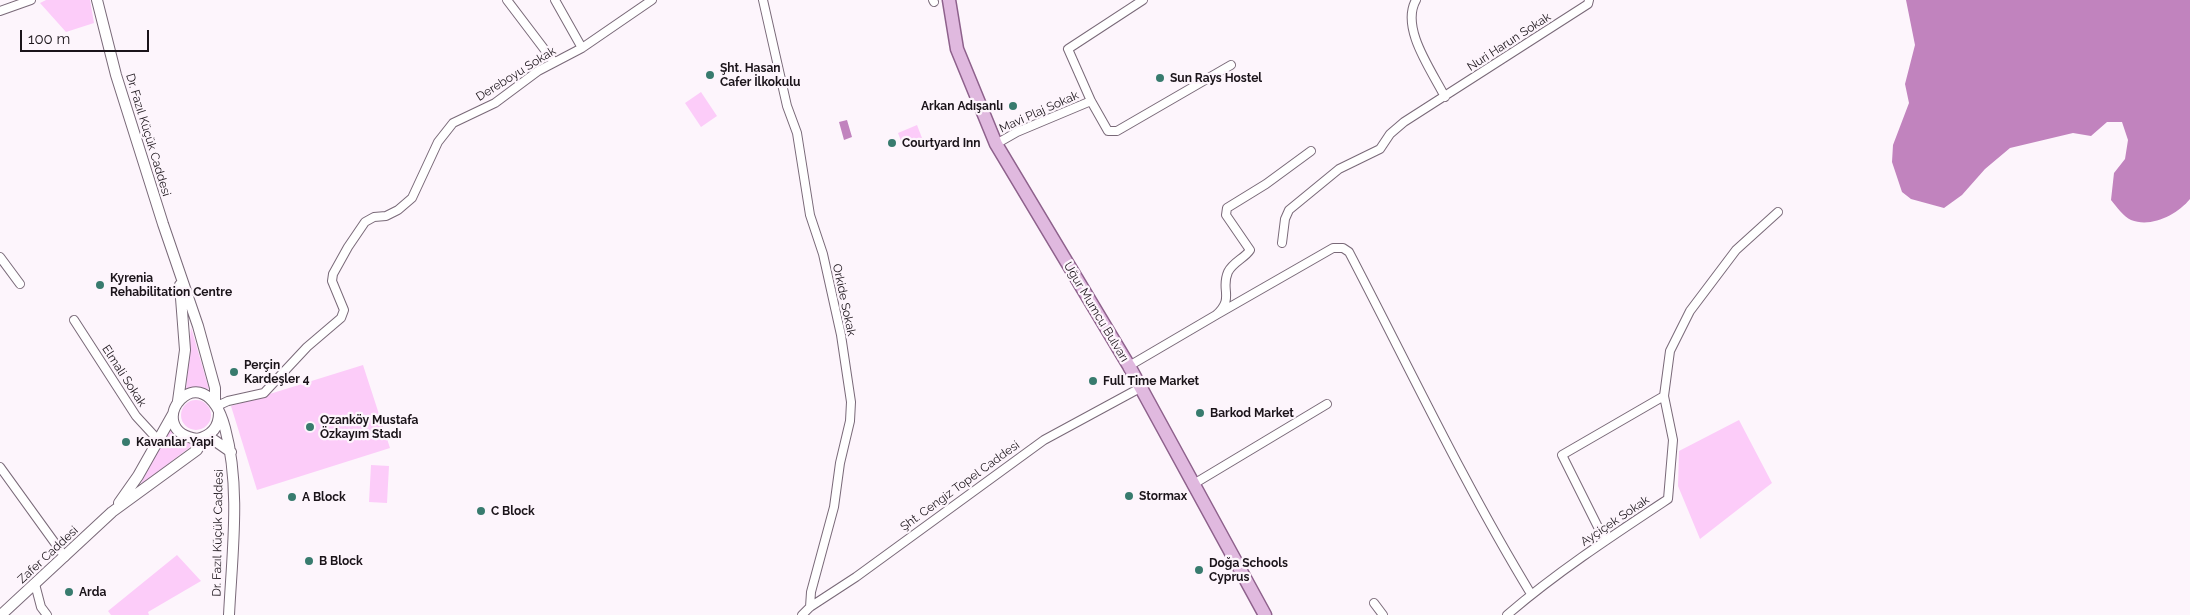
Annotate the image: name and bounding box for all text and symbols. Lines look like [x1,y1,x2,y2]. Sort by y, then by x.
street label: Nuri Harun Sokak [1465,10,1553,74]
scale bar [22,20,151,52]
text: 100 m [28,30,70,48]
street label: Dereboyu Sokak [473,44,559,104]
place label: Şht. Hasan Cafer İlkokulu [720,61,800,89]
marker: Şht. Hasan Cafer İlkokulu [704,69,716,81]
place label: Sun Rays Hostel [1170,71,1262,85]
street label: Dr. Fazıl Küçük Caddesi [122,72,174,198]
marker: Sun Rays Hostel [1154,72,1166,84]
street label: Mavi Plaj Sokak [997,88,1081,136]
place label: Arkan Adışanlı [921,99,1003,113]
marker: Arkan Adışanlı [1007,100,1019,112]
place label: Courtyard Inn [902,136,981,150]
marker: Courtyard Inn [886,137,898,149]
street label: Uğur Mumcu Bulvarı [1060,259,1132,365]
street label: Orkide Sokak [829,263,859,337]
place label: Kyrenia Rehabilitation Centre [110,271,232,299]
marker: Kyrenia Rehabilitation Centre [94,279,106,291]
street label: Elmali Sokak [99,342,149,410]
place label: Perçin Kardeşler 4 [244,358,310,386]
marker: Perçin Kardeşler 4 [228,366,240,378]
place label: Full Time Market [1103,374,1199,388]
marker: Full Time Market [1087,375,1099,387]
place label: Barkod Market [1210,406,1294,420]
marker: Barkod Market [1194,407,1206,419]
place label: Ozanköy Mustafa Özkayım Stadı [320,413,418,441]
marker: Ozanköy Mustafa Özkayım Stadı [304,421,316,433]
place label: Kavanlar Yapi [136,435,214,449]
marker: Kavanlar Yapi [120,436,132,448]
street label: Şht. Cengiz Topel Caddesi [898,438,1022,534]
street label: Dr. Fazıl Küçük Caddesi [210,469,226,597]
place label: Stormax [1139,489,1187,503]
place label: A Block [302,490,346,504]
marker: Stormax [1123,490,1135,502]
marker: A Block [286,491,298,503]
street label: Ayçiçek Sokak [1578,493,1652,549]
place label: C Block [491,504,535,518]
marker: C Block [475,505,487,517]
street label: Zafer Caddesi [15,523,81,587]
place label: B Block [319,554,363,568]
marker: B Block [303,555,315,567]
place label: Doğa Schools Cyprus [1209,556,1288,584]
marker: Doğa Schools Cyprus [1193,564,1205,576]
place label: Arda [79,585,106,599]
marker: Arda [63,586,75,598]

